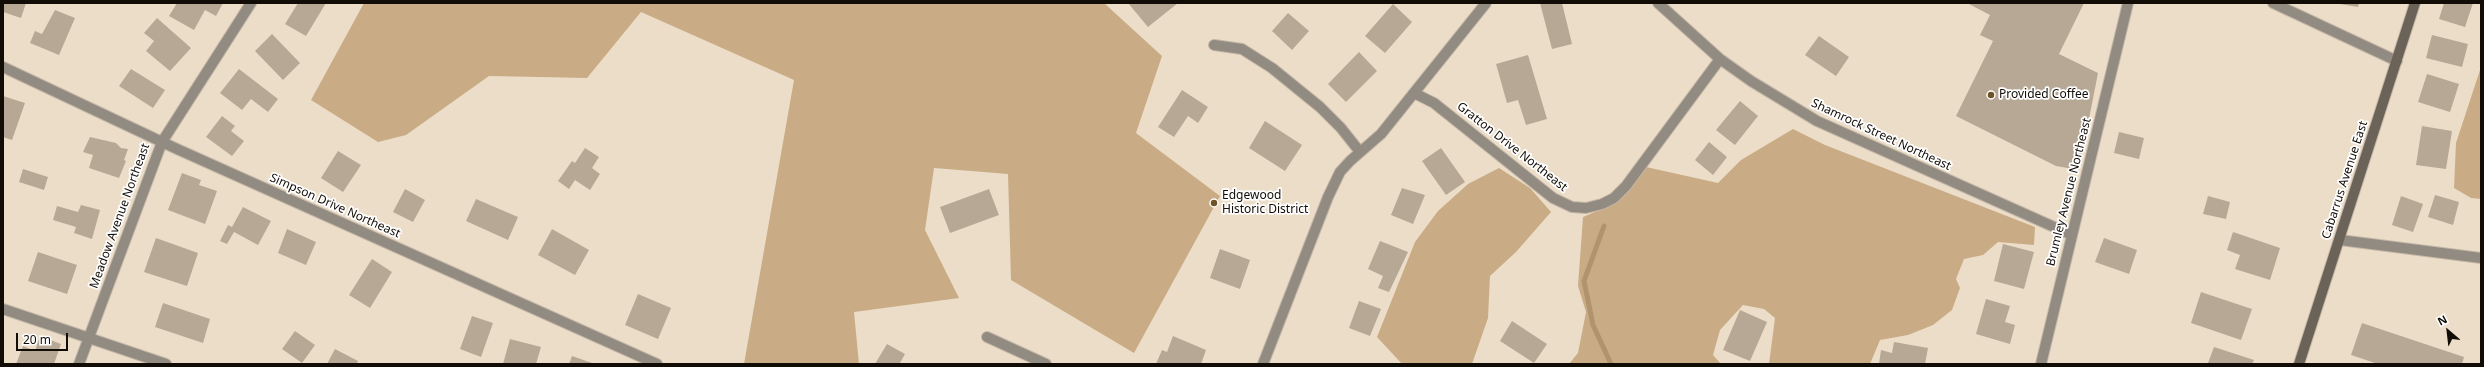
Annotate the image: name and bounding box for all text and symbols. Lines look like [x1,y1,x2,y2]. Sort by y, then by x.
place label: Provided Coffee [1999,88,2088,102]
marker: Provided Coffee [1986,90,1996,100]
street label: Shamrock Street Northeast [1809,96,1953,174]
street label: Gratton Drive Northeast [1454,99,1570,195]
street label: Brumley Avenue Northeast [2044,116,2094,268]
street label: Cabarrus Avenue East [2319,119,2371,241]
street label: Meadow Avenue Northeast [87,142,153,290]
street label: Simpson Drive Northeast [268,171,402,241]
place label: Edgewood Historic District [1222,189,1308,217]
marker: Edgewood Historic District [1209,198,1219,208]
north arrow [2428,311,2468,351]
text: N [2435,311,2450,329]
scale bar [18,325,70,351]
text: 20 m [23,331,51,348]

